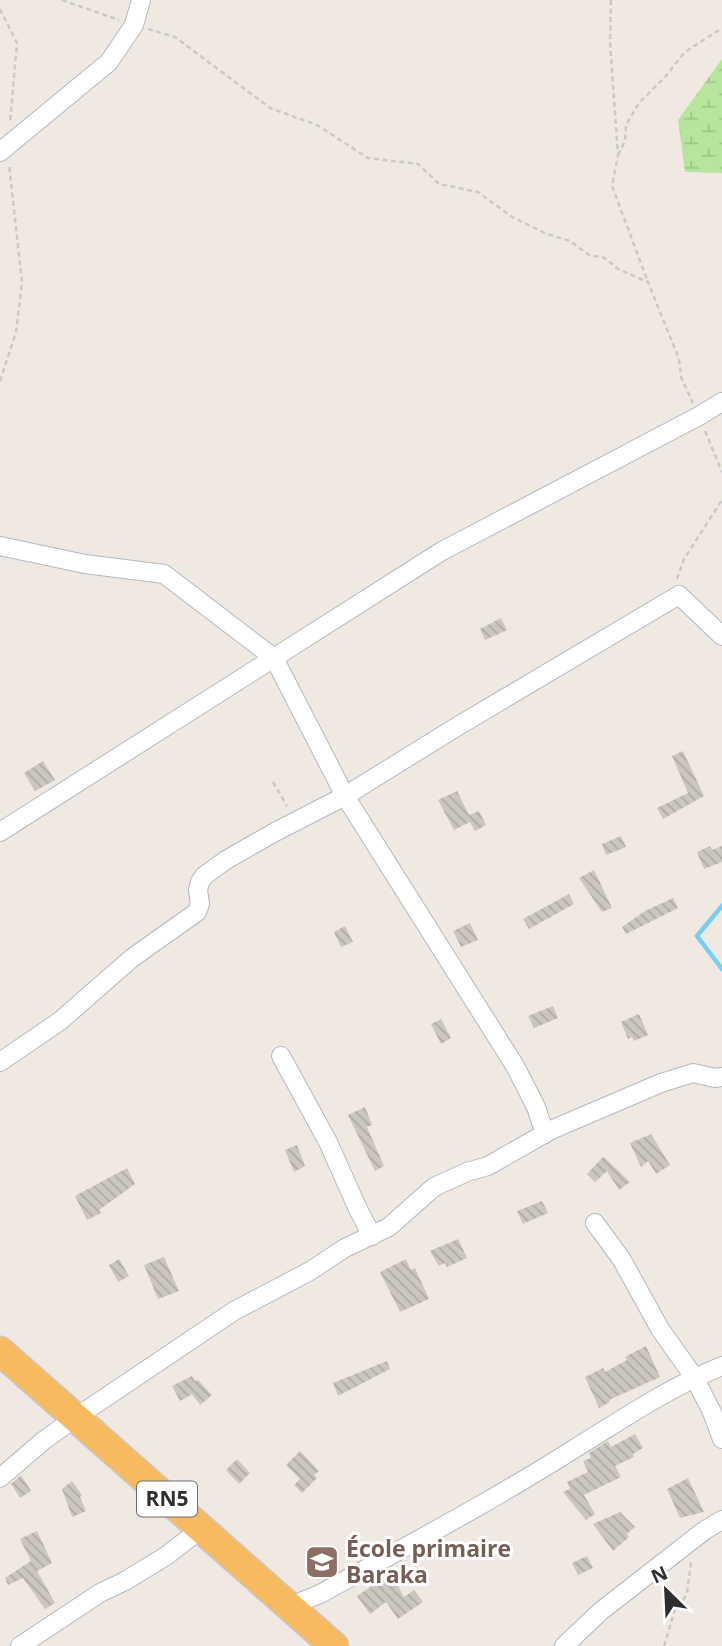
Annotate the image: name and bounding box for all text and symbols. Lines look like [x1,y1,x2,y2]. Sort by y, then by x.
road number: RN5 [137,1482,197,1516]
place label: École primaire Baraka [346,1532,511,1590]
school or university icon: École primaire Baraka [303,1543,341,1581]
north arrow [631,1555,701,1625]
text: N [647,1559,671,1589]

